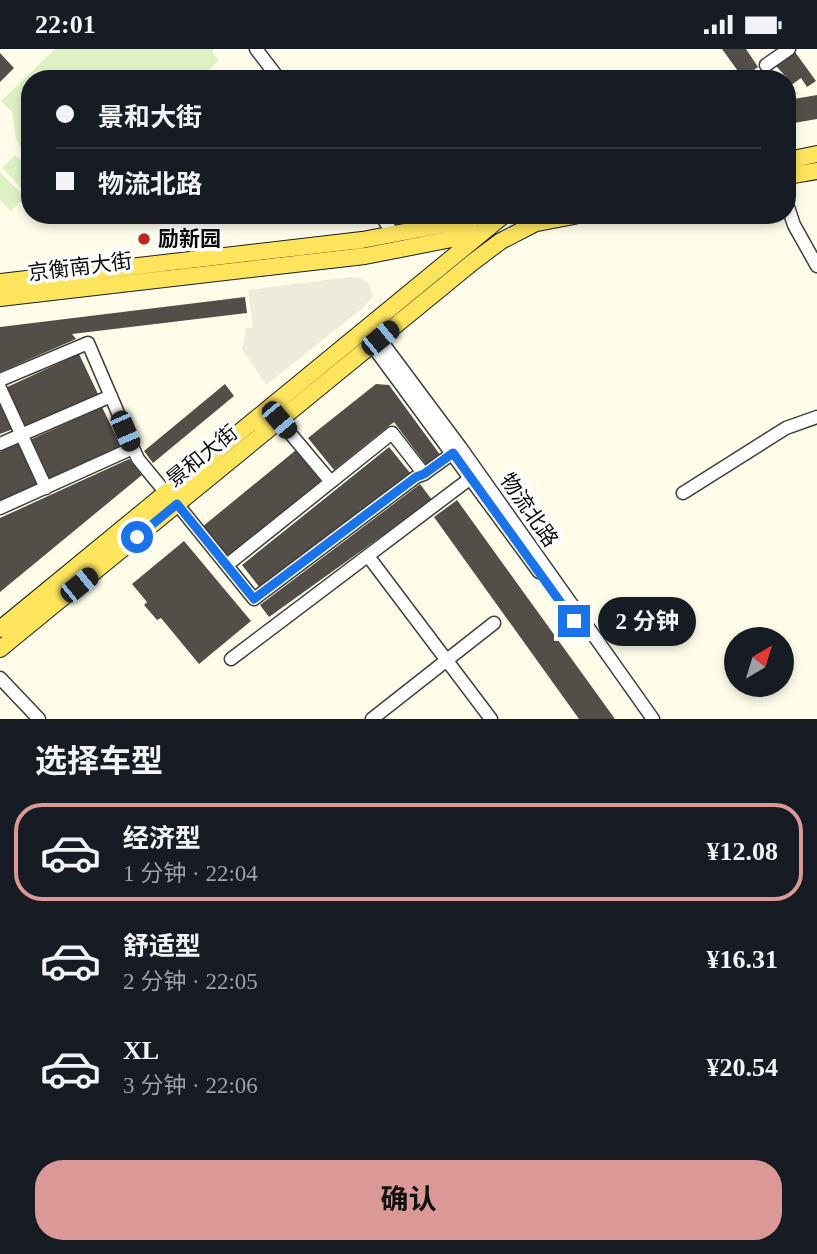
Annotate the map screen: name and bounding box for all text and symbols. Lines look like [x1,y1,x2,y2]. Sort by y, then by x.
text: 22:01 [35,10,96,39]
text: 景和大街 [98,103,202,132]
text: 物流北路 [98,170,202,199]
place label: 励新园 [158,227,221,251]
marker: 励新园 [136,231,152,247]
street label: 京衡南大街 [26,249,134,285]
car [358,317,403,359]
car [258,397,301,443]
car [108,408,143,454]
street label: 景和大街 [162,420,242,492]
street label: 物流北路 [495,469,563,551]
route start [121,521,153,553]
car [57,564,102,606]
callout: 2 分钟 [598,597,696,645]
route end [558,605,590,637]
text: 2 分钟 [615,609,679,634]
north arrow [724,627,794,697]
map controls [724,627,794,697]
text: 选择车型 [35,743,163,779]
icon: car [39,821,102,884]
text: 经济型 [123,824,201,853]
text: ¥12.08 [707,837,778,866]
text: 1 分钟 · 22:04 [123,861,258,886]
icon: car [39,929,102,992]
text: 舒适型 [123,932,201,961]
text: ¥16.31 [707,945,778,974]
text: 2 分钟 · 22:05 [123,969,258,994]
text: XL [123,1036,159,1065]
icon: car [39,1037,102,1100]
text: ¥20.54 [707,1053,778,1082]
text: 3 分钟 · 22:06 [123,1073,258,1098]
button: 确认 [35,1160,782,1240]

